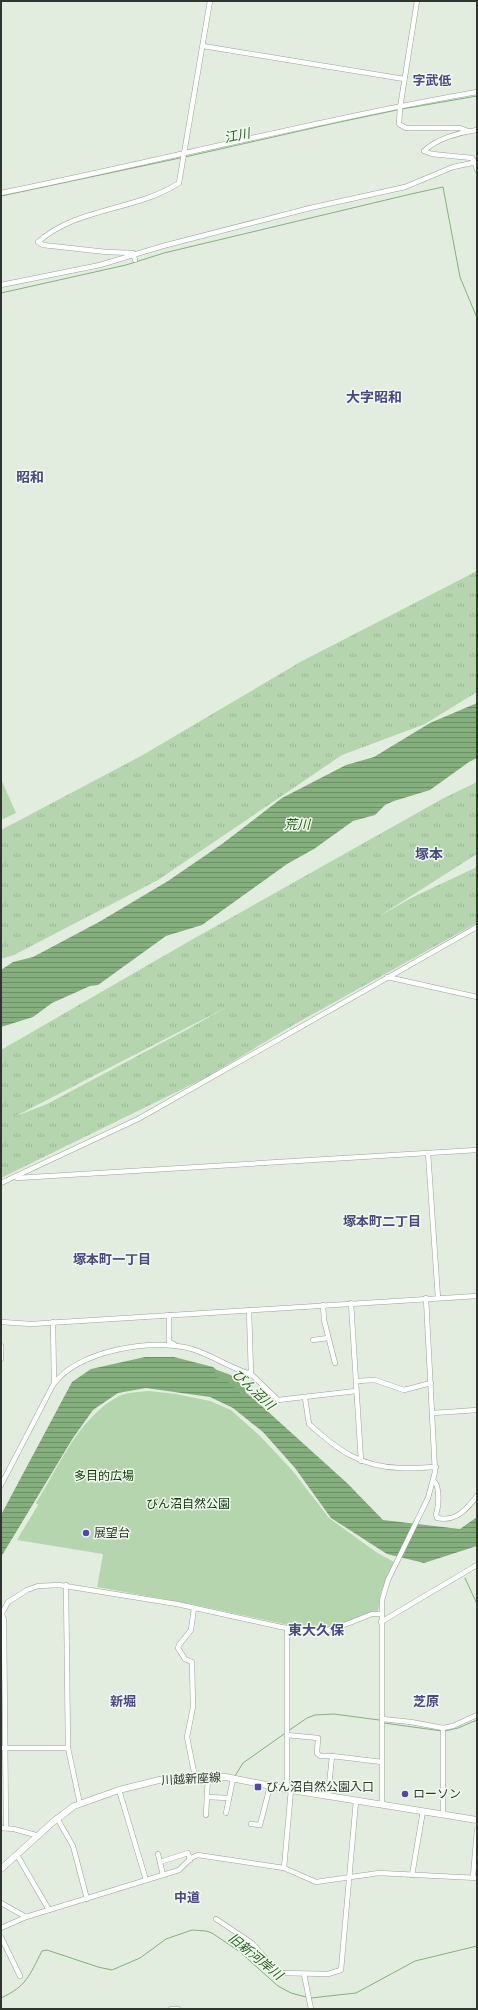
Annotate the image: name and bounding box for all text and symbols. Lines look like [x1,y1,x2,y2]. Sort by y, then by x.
district label: 字武低 [412,73,452,88]
water label: 江川 [223,125,253,146]
district label: 大字昭和 [346,389,402,406]
district label: 昭和 [16,469,44,486]
water label: 荒川 [284,817,312,832]
district label: 塚本 [415,846,443,863]
district label: 塚本町二丁目 [343,1214,421,1229]
district label: 塚本町一丁目 [73,1252,151,1267]
water label: びん沼川 [230,1366,279,1414]
park label: 多目的広場 [74,1469,134,1483]
park label: びん沼自然公園 [146,1497,230,1511]
place label: 展望台 [94,1526,130,1540]
marker: 展望台 [81,1528,91,1538]
district label: 東大久保 [288,1622,344,1639]
district label: 新堀 [110,1694,136,1709]
district label: 芝原 [413,1694,439,1709]
street label: 川越新座線 [161,1770,221,1788]
place label: びん沼自然公園入口 [266,1780,374,1794]
marker: びん沼自然公園入口 [253,1782,263,1792]
place label: ローソン [413,1787,461,1801]
marker: ローソン [400,1789,410,1799]
district label: 中道 [174,1890,200,1905]
water label: 旧新河岸川 [226,1930,287,1984]

